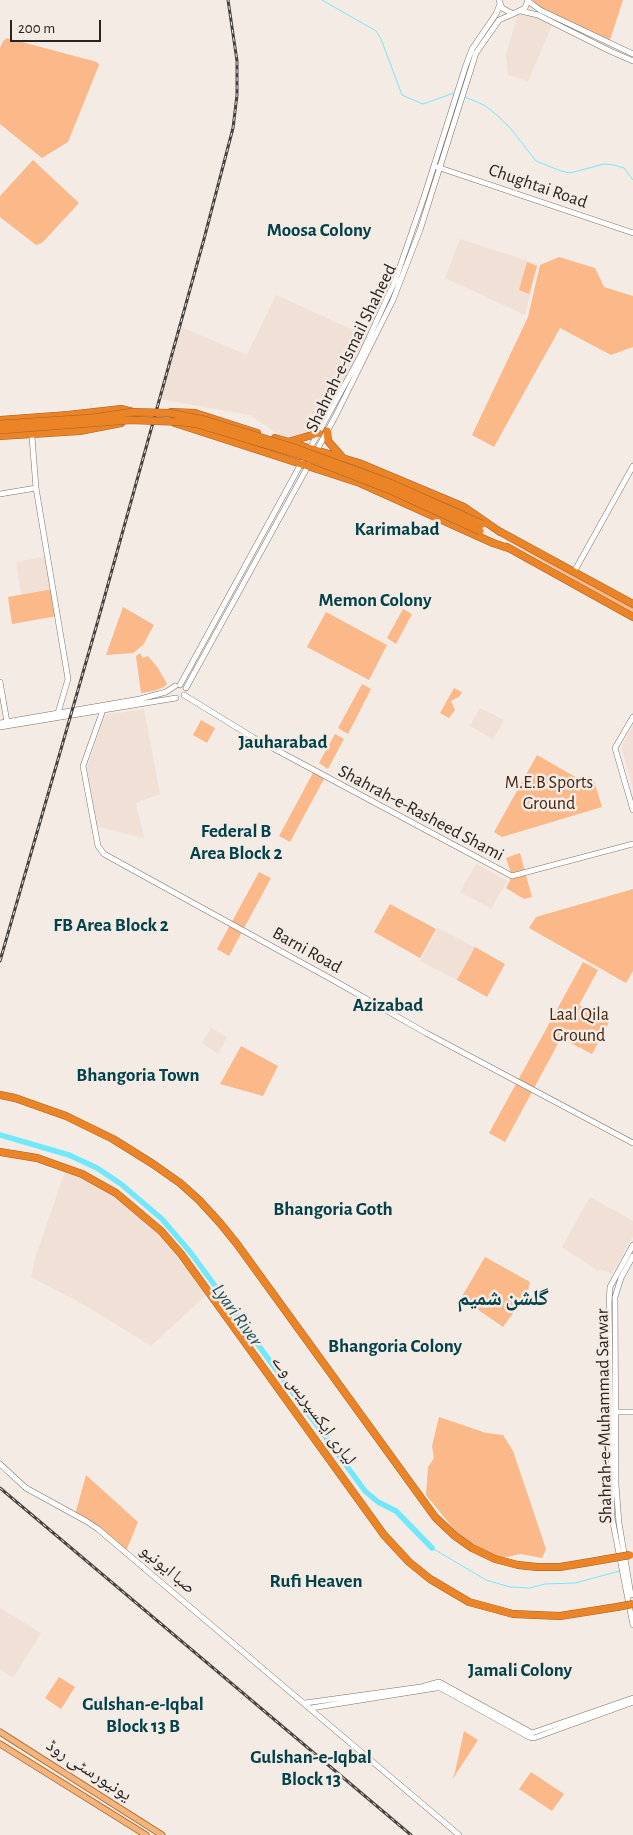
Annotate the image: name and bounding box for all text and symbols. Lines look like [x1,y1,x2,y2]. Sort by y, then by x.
scale bar [12,10,104,42]
text: 200 m [18,21,55,36]
street label: Chughtai Road [486,159,590,213]
district label: Moosa Colony [267,219,371,241]
street label: Shahrah-e-Ismail Shaheed [301,260,401,436]
district label: Karimabad [354,518,440,540]
district label: Memon Colony [319,589,431,611]
district label: Jauharabad [239,731,327,753]
street label: Shahrah-e-Rasheed Shami [334,760,508,866]
park label: M.E.B Sports Ground [505,772,593,814]
district label: Federal B Area Block 2 [190,820,282,864]
district label: FB Area Block 2 [53,914,169,936]
street label: Barni Road [269,922,345,978]
district label: Azizabad [353,994,423,1016]
park label: Laal Qila Ground [549,1004,609,1046]
district label: Bhangoria Town [76,1064,200,1086]
district label: Bhangoria Goth [273,1198,393,1220]
water label: Lyari River [207,1280,267,1350]
district label: گلشن شمیم [457,1285,549,1311]
street label: Shahrah-e-Muhammad Sarwar [591,1308,617,1524]
district label: Bhangoria Colony [328,1335,462,1357]
street label: لیاری ایکسپریس وے [267,1351,361,1469]
street label: صبا ایونیو [136,1540,200,1598]
district label: Rufi Heaven [270,1570,362,1592]
district label: Jamali Colony [468,1659,572,1681]
district label: Gulshan-e-Iqbal Block 13 B [82,1693,204,1737]
street label: یونیورسٹی روڈ [42,1734,136,1806]
district label: Gulshan-e-Iqbal Block 13 [250,1746,372,1790]

